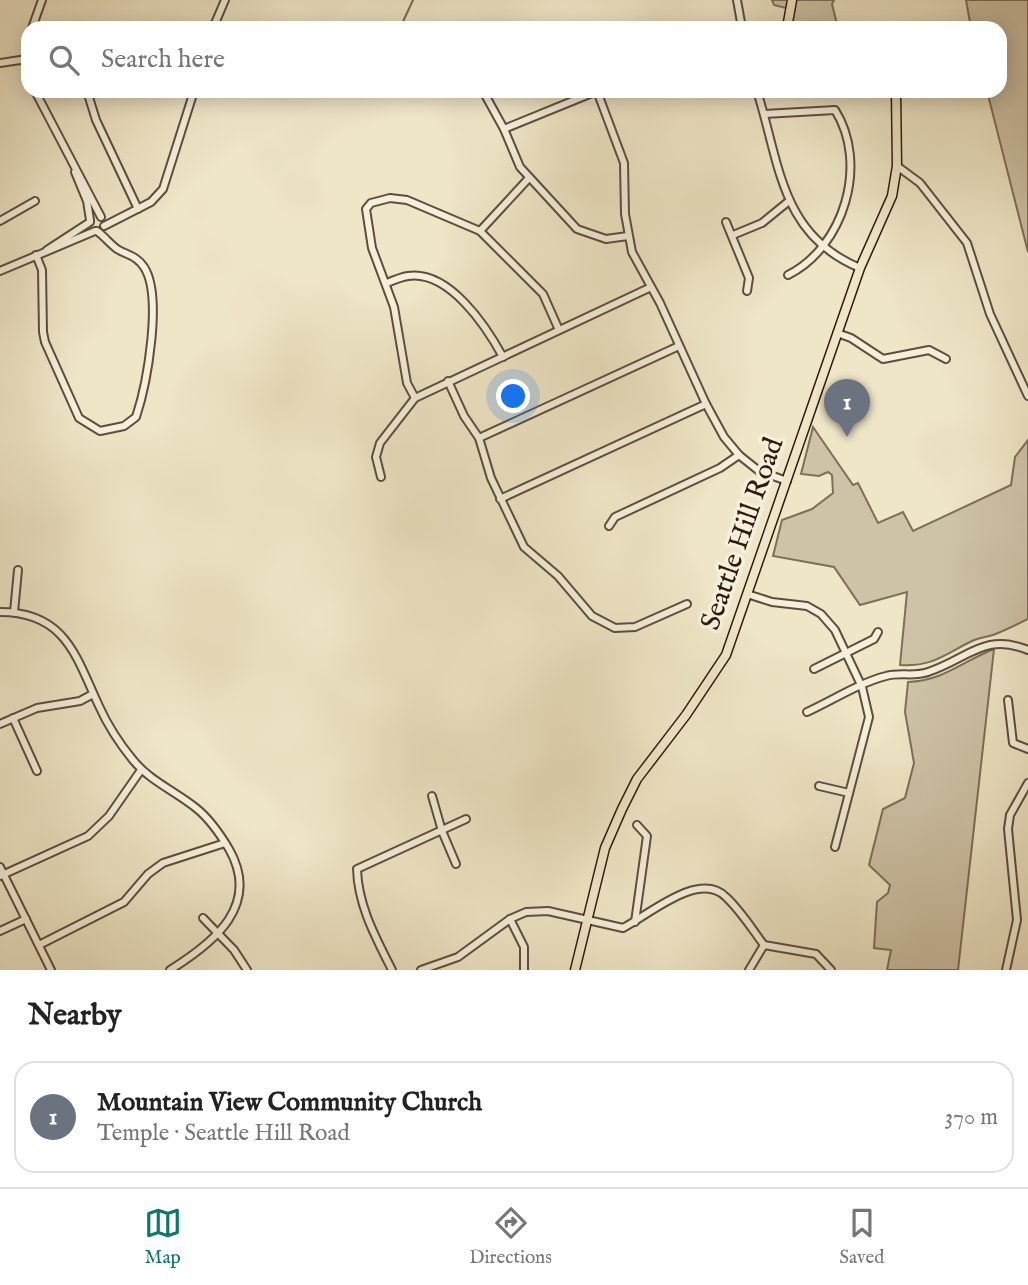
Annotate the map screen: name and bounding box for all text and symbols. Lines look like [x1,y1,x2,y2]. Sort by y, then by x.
search box [21,21,1007,98]
icon: search [45,41,83,79]
text: Search here [101,43,225,76]
your location [496,379,530,413]
pin: 1 [824,379,870,437]
street label: Seattle Hill Road [694,433,792,635]
text: Nearby [28,997,121,1035]
text: Mountain View Community Church [97,1086,482,1119]
text: 1 [49,1103,57,1132]
text: 370 m [945,1103,998,1132]
text: Temple · Seattle Hill Road [97,1119,350,1148]
tab: Map [144,1204,182,1270]
tab: Directions [469,1204,552,1270]
tab: Saved [839,1204,884,1270]

